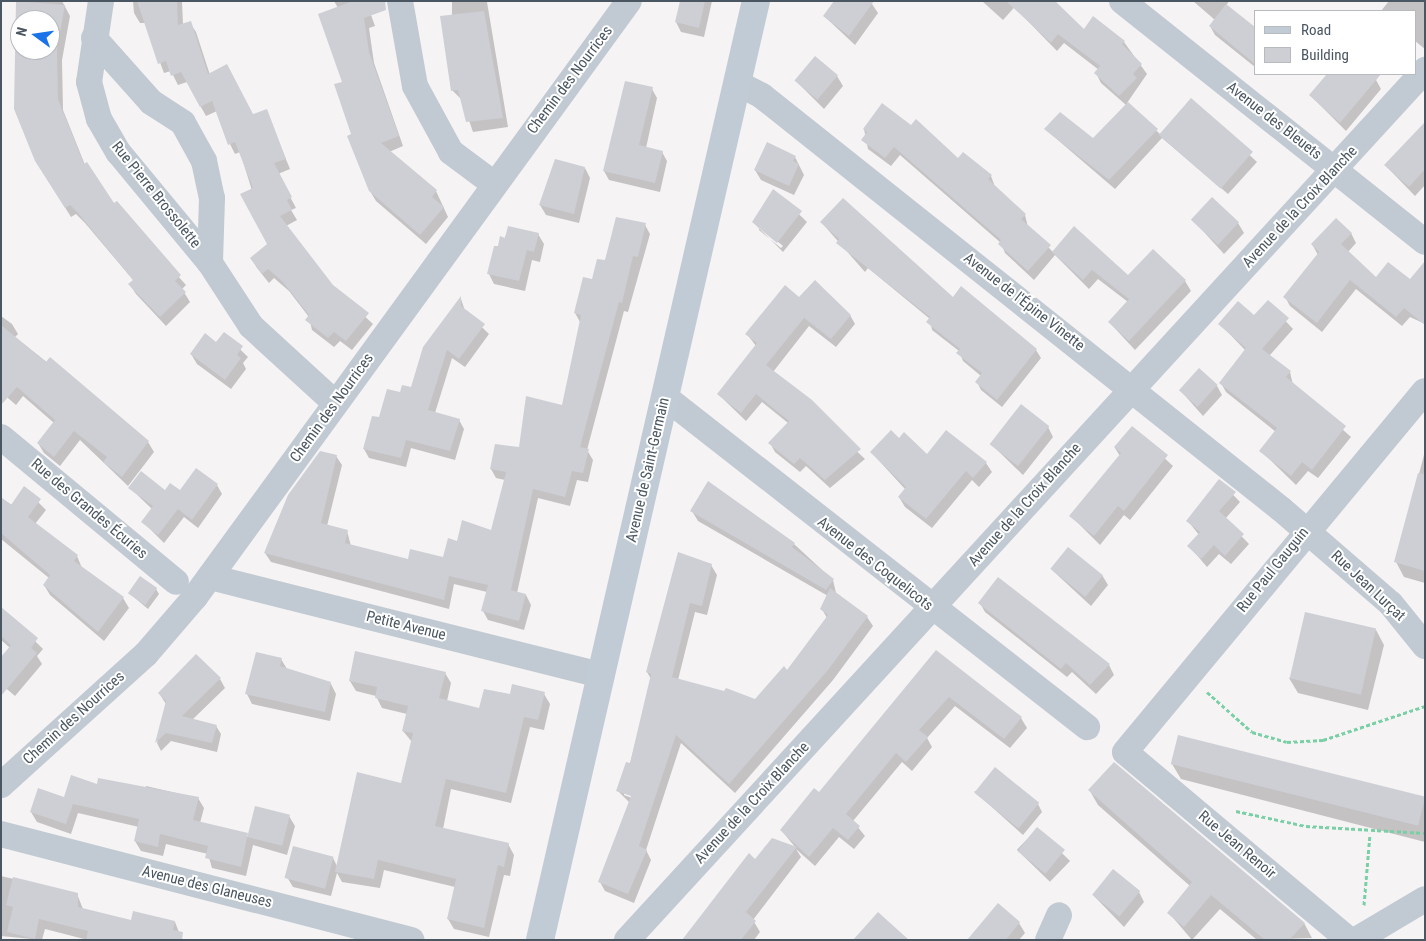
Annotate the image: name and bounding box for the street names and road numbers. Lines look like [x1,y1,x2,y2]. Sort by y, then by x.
street label: Chemin des Nourrices [524,22,616,138]
street label: Avenue des Bleuets [1223,78,1325,164]
street label: Rue Pierre Brossolette [108,138,204,252]
street label: Avenue de la Croix Blanche [1239,142,1361,272]
street label: Avenue de l'Épine Vinette [960,249,1088,355]
street label: Chemin des Nourrices [286,350,378,466]
street label: Avenue de Saint-Germain [623,396,673,544]
street label: Avenue de la Croix Blanche [965,440,1085,570]
street label: Rue des Grandes Écuries [27,455,151,563]
street label: Avenue des Coquelicots [814,513,936,615]
street label: Rue Paul Gauguin [1233,524,1313,616]
street label: Rue Jean Lurçat [1327,547,1409,625]
street label: Petite Avenue [364,607,448,645]
street label: Chemin des Nourrices [20,668,128,768]
street label: Avenue de la Croix Blanche [691,738,813,868]
street label: Rue Jean Renoir [1195,807,1279,883]
street label: Avenue des Glaneuses [140,862,274,912]

